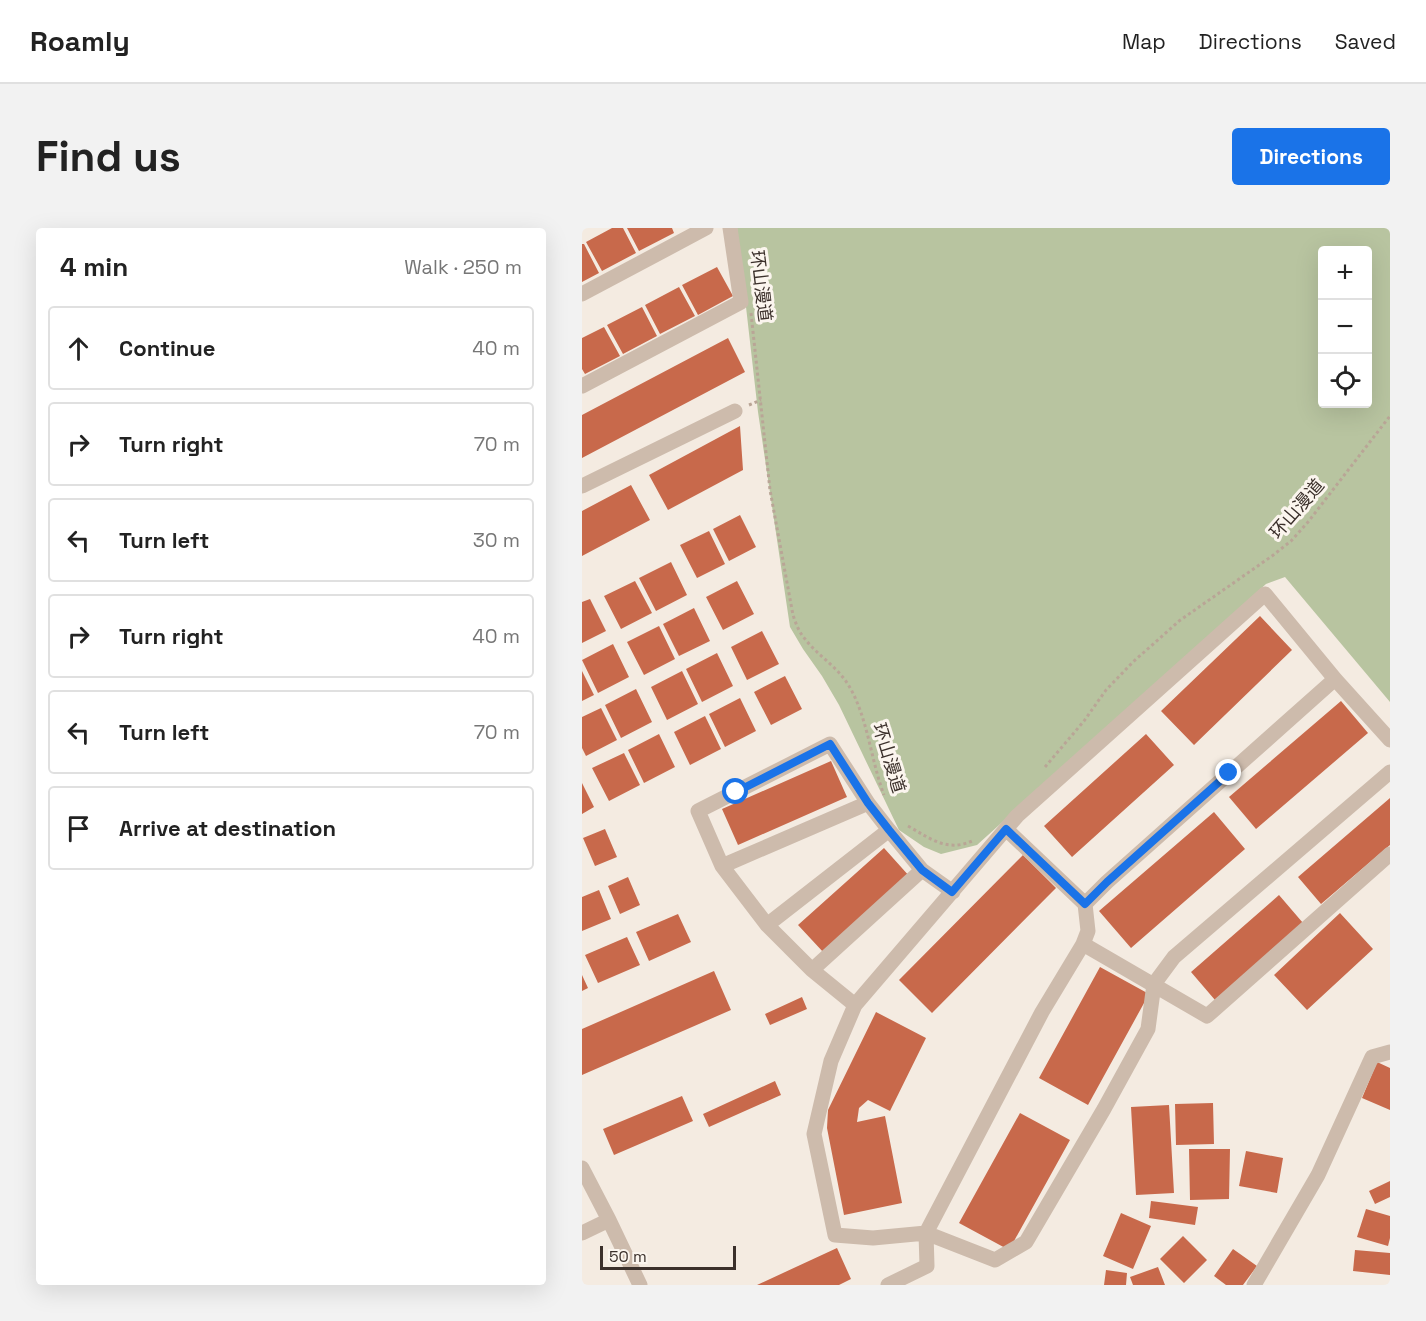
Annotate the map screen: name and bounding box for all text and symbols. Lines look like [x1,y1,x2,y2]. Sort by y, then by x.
text: Roamly [30,23,130,59]
text: Map [1122,28,1166,55]
text: Directions [1199,28,1302,55]
text: Saved [1335,28,1396,55]
button: Directions [1232,128,1390,185]
text: Find us [36,130,181,183]
map controls [1318,246,1372,408]
button: + [1318,246,1372,300]
street label: 环山漫道 [746,249,777,323]
text: 4 min [60,250,128,284]
text: Walk · 250 m [404,254,522,280]
button: − [1318,300,1372,354]
icon: ahead [62,332,95,365]
text: Continue [119,334,215,362]
text: 40 m [472,335,520,361]
button: locate [1318,354,1372,408]
icon: right [62,428,95,461]
text: Turn right [119,430,224,458]
text: 70 m [474,431,520,457]
street label: 环山漫道 [1264,474,1329,543]
icon: left [62,524,95,557]
text: Turn left [119,526,209,554]
text: 30 m [473,527,520,553]
icon: right [62,620,95,653]
text: Turn right [119,622,224,650]
text: 40 m [472,623,520,649]
icon: left [62,716,95,749]
text: Turn left [119,718,209,746]
text: 70 m [474,719,520,745]
street label: 环山漫道 [868,720,911,796]
route end [1215,759,1241,785]
route start [722,778,748,804]
icon: arrive [62,812,95,845]
text: Arrive at destination [119,814,336,842]
scale bar [600,1243,736,1270]
text: 50 m [609,1246,647,1267]

